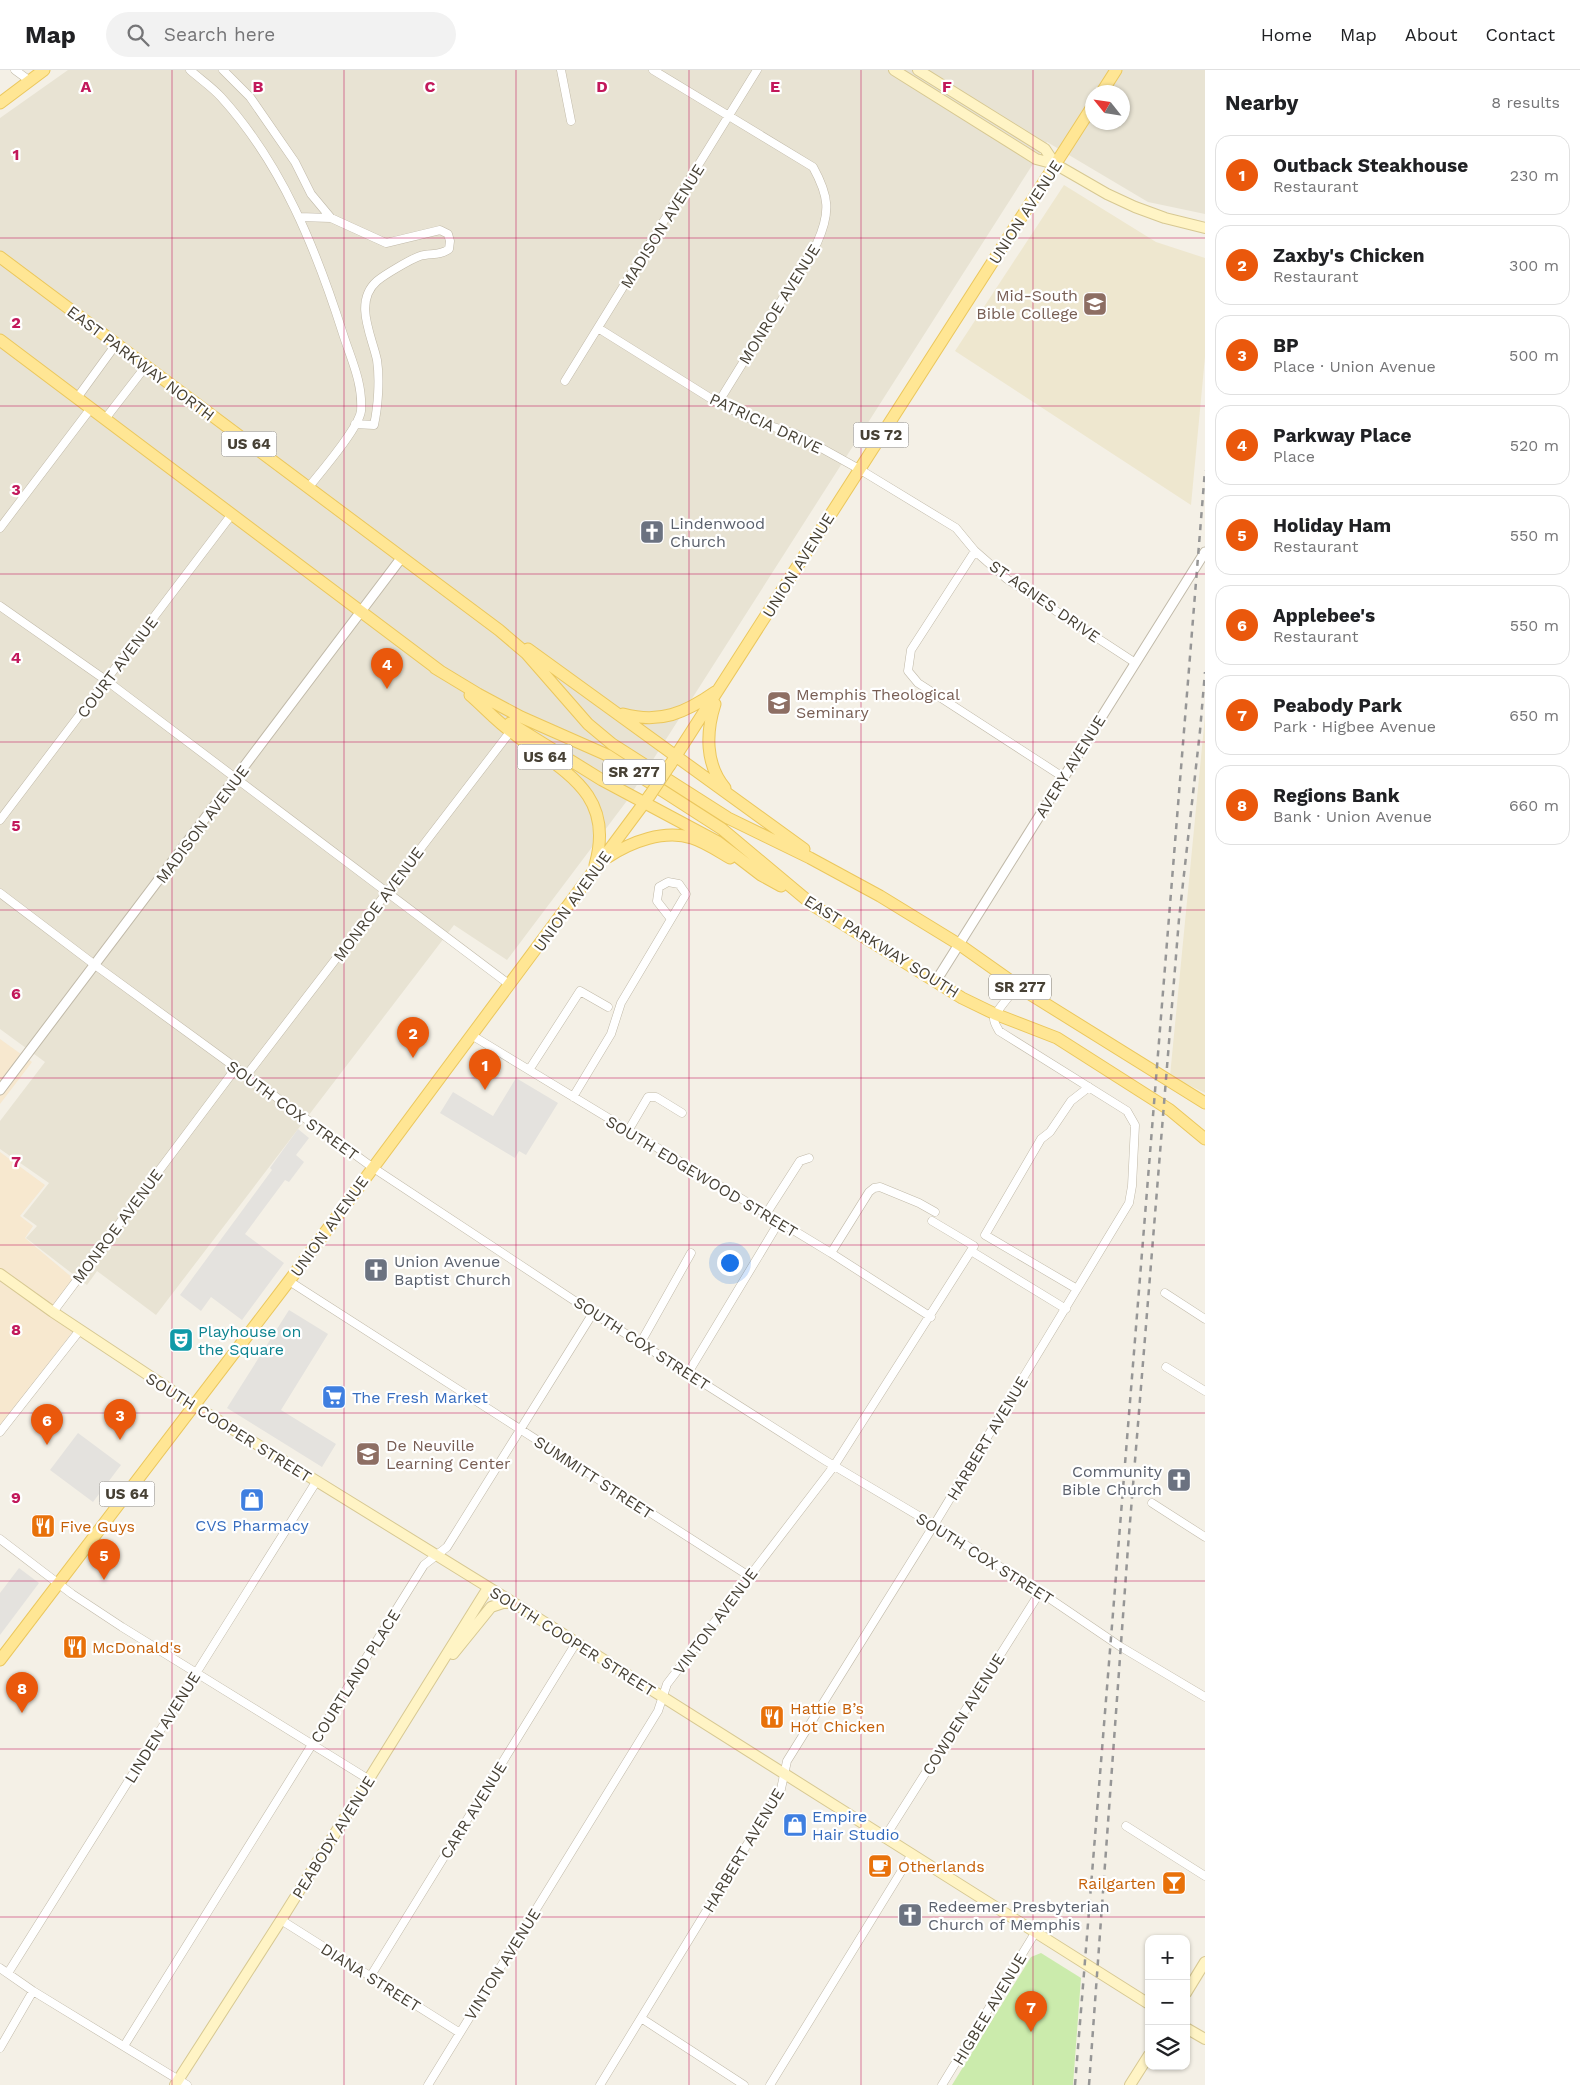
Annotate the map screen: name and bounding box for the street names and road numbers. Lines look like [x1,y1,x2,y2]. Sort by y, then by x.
street label: UNION AVENUE [985,157,1066,268]
street label: MADISON AVENUE [617,161,708,292]
street label: MONROE AVENUE [735,241,824,368]
street label: EAST PARKWAY NORTH [63,302,218,425]
street label: PATRICIA DRIVE [707,389,825,458]
road number: US 72 [854,422,908,448]
road number: US 64 [222,432,276,456]
street label: UNION AVENUE [759,509,838,621]
street label: ST AGNES DRIVE [986,556,1104,647]
street label: COURT AVENUE [73,613,162,722]
street label: AVERY AVENUE [1031,712,1110,821]
road number: US 64 [518,744,572,770]
road number: SR 277 [603,760,665,784]
street label: MADISON AVENUE [152,762,253,887]
street label: MONROE AVENUE [329,843,428,965]
street label: UNION AVENUE [530,847,615,955]
street label: EAST PARKWAY SOUTH [801,891,963,1002]
road number: SR 277 [989,974,1051,1000]
street label: SOUTH COX STREET [223,1056,362,1165]
street label: SOUTH EDGEWOOD STREET [602,1112,801,1241]
street label: MONROE AVENUE [68,1165,167,1287]
street label: UNION AVENUE [287,1172,372,1280]
street label: SOUTH COX STREET [570,1292,713,1395]
street label: SOUTH COOPER STREET [142,1369,315,1486]
street label: HARBERT AVENUE [943,1373,1032,1504]
street label: SUMMITT STREET [531,1432,657,1523]
road number: US 64 [100,1482,154,1506]
street label: SOUTH COX STREET [913,1508,1057,1609]
street label: VINTON AVENUE [669,1564,762,1678]
street label: SOUTH COOPER STREET [486,1583,659,1700]
street label: COURTLAND PLACE [307,1606,404,1747]
street label: COWDEN AVENUE [918,1650,1009,1779]
street label: LINDEN AVENUE [121,1668,204,1786]
street label: CARR AVENUE [436,1758,511,1862]
street label: PEABODY AVENUE [288,1772,379,1902]
street label: HARBERT AVENUE [699,1785,788,1916]
street label: VINTON AVENUE [460,1905,544,2024]
street label: DIANA STREET [317,1939,424,2016]
street label: HIGBEE AVENUE [949,1950,1030,2069]

